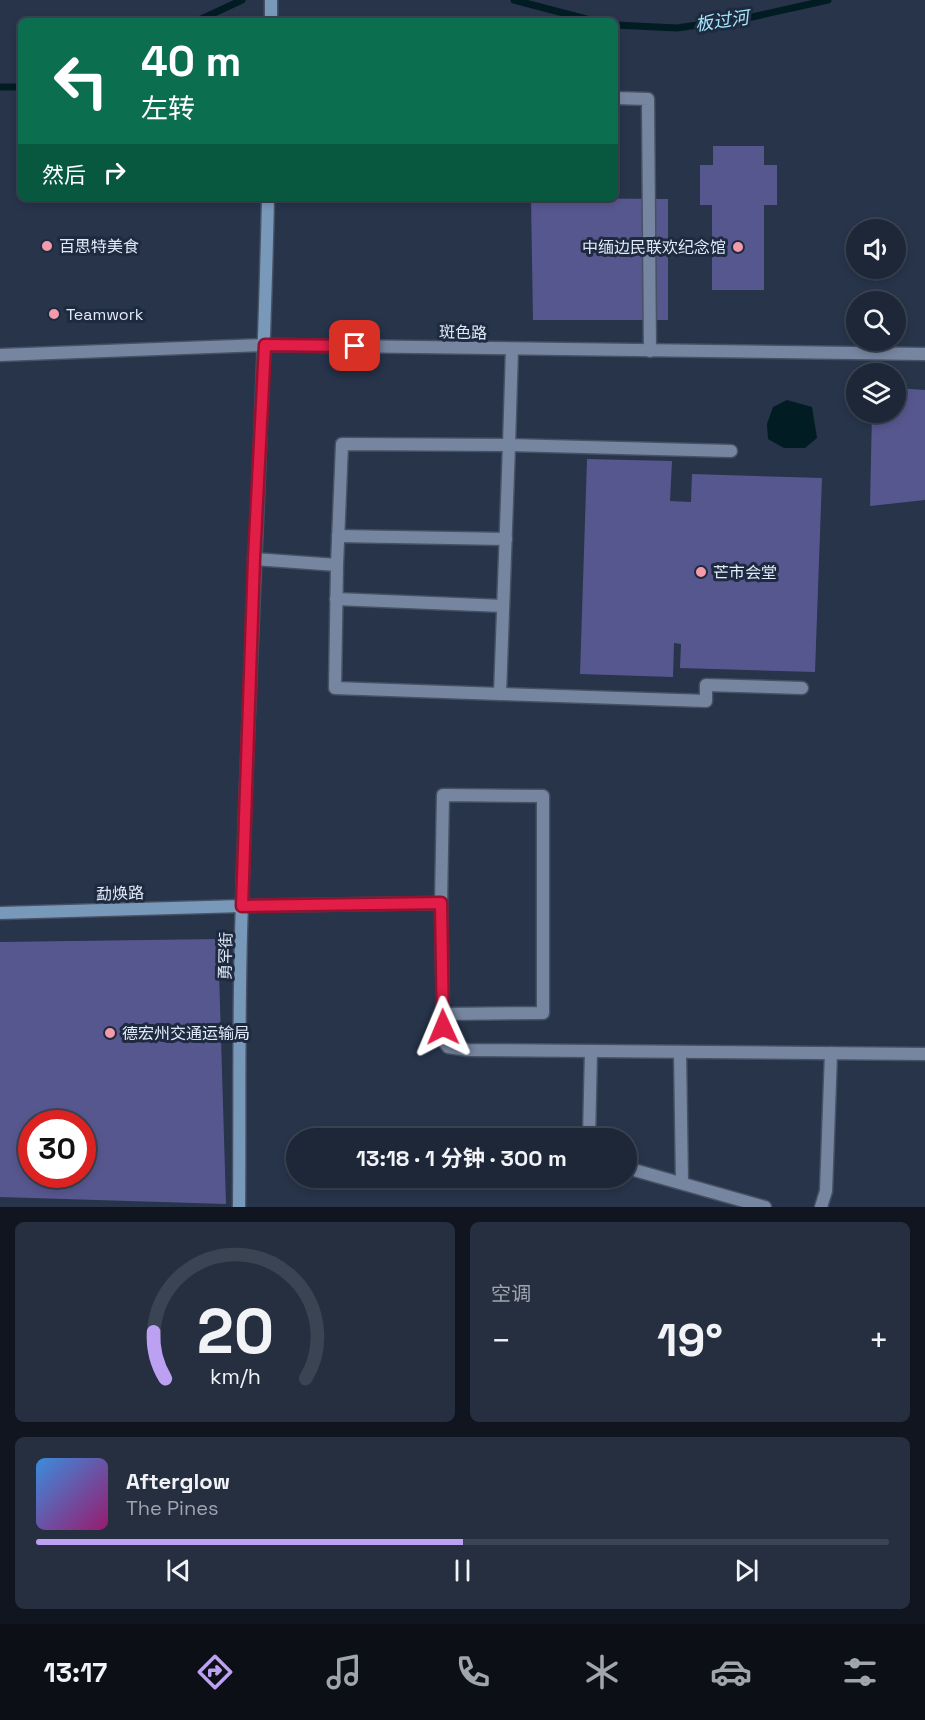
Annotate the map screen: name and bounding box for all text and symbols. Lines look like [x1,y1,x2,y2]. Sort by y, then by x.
water label: 板过河 [694,5,753,36]
text: 40 m [141,35,241,88]
icon: left [42,42,120,120]
text: 左转 [141,91,195,126]
icon: right [98,156,131,189]
text: 然后 [42,161,86,189]
map controls [846,219,906,423]
button: sound [846,219,906,279]
place label: 百思特美食 [59,236,139,257]
place label: 中缅边民联欢纪念馆 [582,237,726,258]
marker: 百思特美食 [40,239,54,253]
marker: 中缅边民联欢纪念馆 [731,240,745,254]
button: search [846,291,906,351]
place label: Teamwork [66,304,144,325]
marker: Teamwork [47,307,61,321]
pin [329,320,380,371]
street label: 斑色路 [439,322,487,343]
icon: arrive [338,329,371,362]
button: layers [846,363,906,423]
place label: 芒市会堂 [713,562,777,583]
marker: 芒市会堂 [694,565,708,579]
street label: 勐焕路 [96,882,144,905]
street label: 勇罕街 [215,932,236,980]
position arrow [411,995,475,1059]
place label: 德宏州交通运输局 [122,1023,250,1044]
marker: 德宏州交通运输局 [103,1026,117,1040]
speed limit sign: 30 [18,1110,96,1188]
text: 13:18 · 1 分钟 · 300 m [356,1144,567,1172]
text: 空调 [491,1281,531,1307]
text: 20 [196,1292,274,1371]
text: 19° [657,1312,723,1369]
text: − [491,1320,511,1362]
text: + [869,1320,889,1362]
text: km/h [209,1363,261,1390]
text: Afterglow [126,1467,230,1495]
text: The Pines [126,1495,219,1521]
icon: previous [162,1554,195,1587]
icon: pause [446,1554,479,1587]
icon: next [730,1554,763,1587]
icon: directions [194,1651,236,1693]
icon: music [323,1651,365,1693]
icon: phone [452,1651,494,1693]
icon: climate [581,1651,623,1693]
icon: car [710,1651,752,1693]
icon: filters [839,1651,881,1693]
text: 13:17 [44,1655,107,1690]

